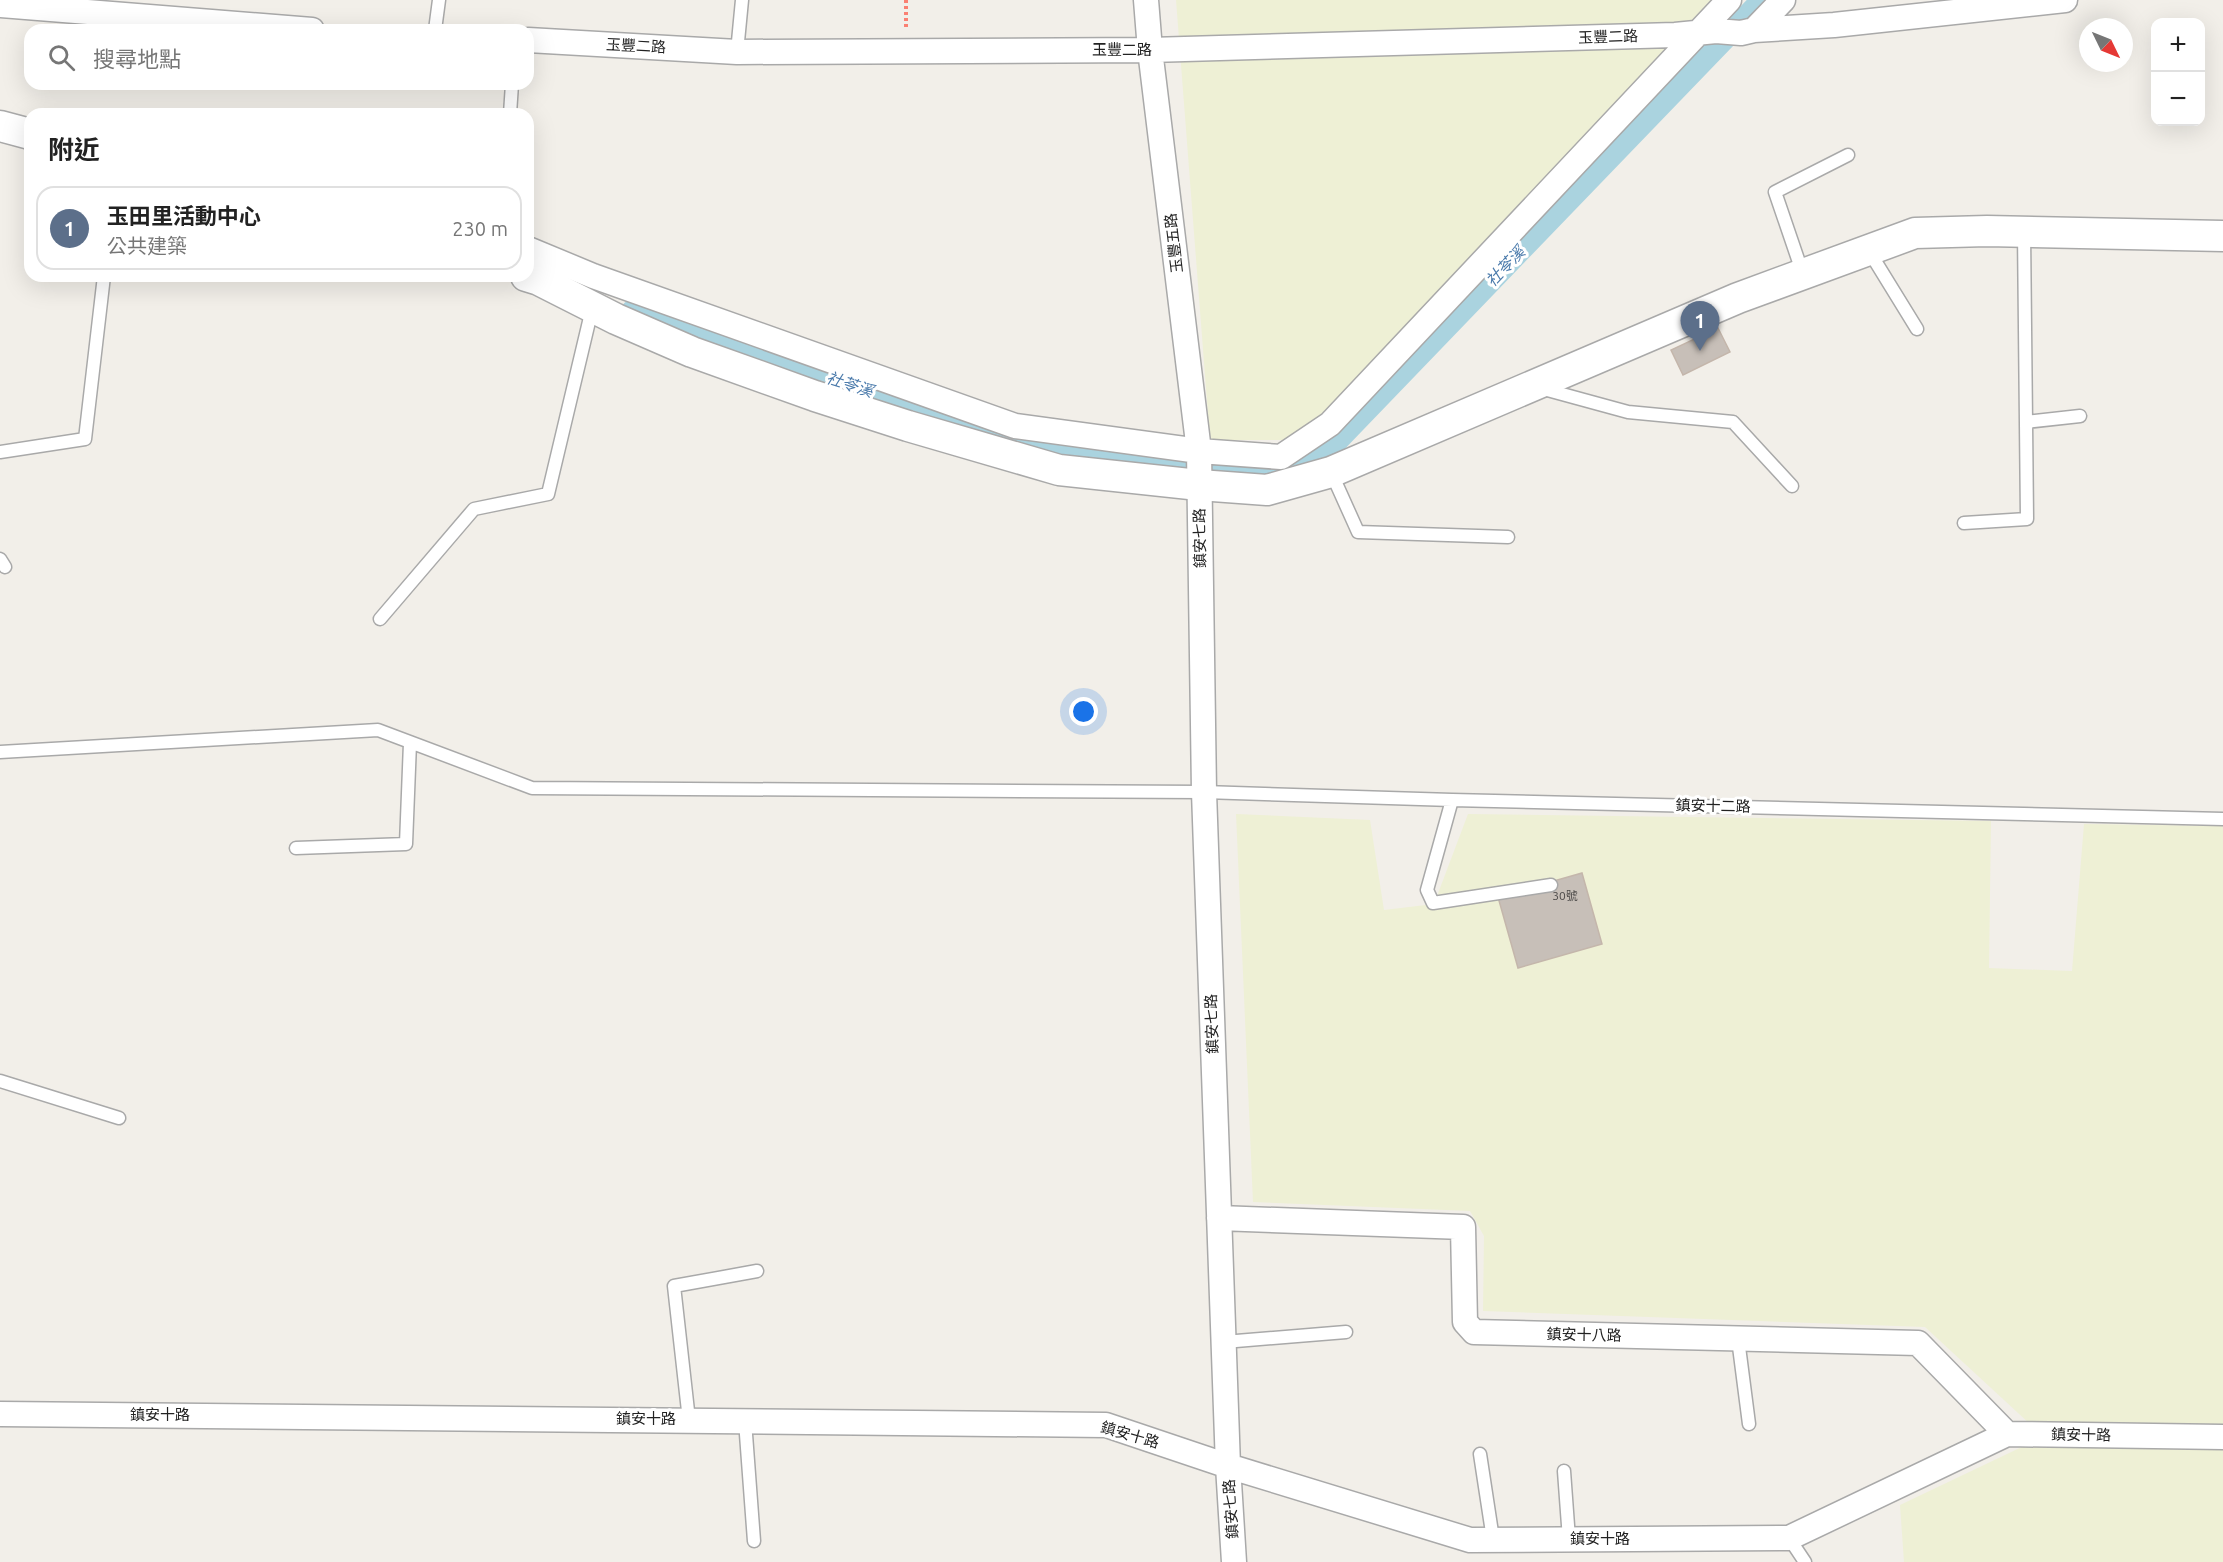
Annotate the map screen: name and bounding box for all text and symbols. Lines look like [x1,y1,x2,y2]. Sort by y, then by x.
north arrow [2079,18,2133,72]
map controls [2151,18,2205,126]
button: + [2151,18,2205,72]
search box [24,24,534,90]
street label: 玉豐二路 [1578,27,1638,46]
street label: 玉豐二路 [606,35,666,56]
icon: search [45,41,78,74]
street label: 玉豐二路 [1092,41,1152,58]
text: 搜尋地點 [93,46,181,71]
button: − [2151,72,2205,126]
text: 附近 [48,135,100,164]
text: 玉田里活動中心 [107,203,261,228]
street label: 玉豐五路 [1161,212,1186,274]
text: 1 [64,217,75,240]
text: 230 m [452,217,508,240]
text: 公共建築 [107,234,187,257]
water label: 社苓溪 [1482,241,1530,290]
pin: 1 [1680,302,1720,351]
water label: 社苓溪 [824,368,878,401]
street label: 鎮安七路 [1190,508,1209,568]
your location [1069,697,1098,726]
street label: 鎮安十二路 [1675,796,1751,815]
house number: 30號 [1552,889,1578,902]
street label: 鎮安七路 [1202,994,1221,1054]
street label: 鎮安十八路 [1546,1325,1622,1344]
street label: 鎮安十路 [130,1406,190,1423]
street label: 鎮安十路 [616,1410,676,1427]
street label: 鎮安十路 [1099,1418,1161,1451]
street label: 鎮安十路 [2051,1425,2111,1444]
street label: 鎮安七路 [1220,1479,1241,1540]
street label: 鎮安十路 [1570,1530,1630,1547]

